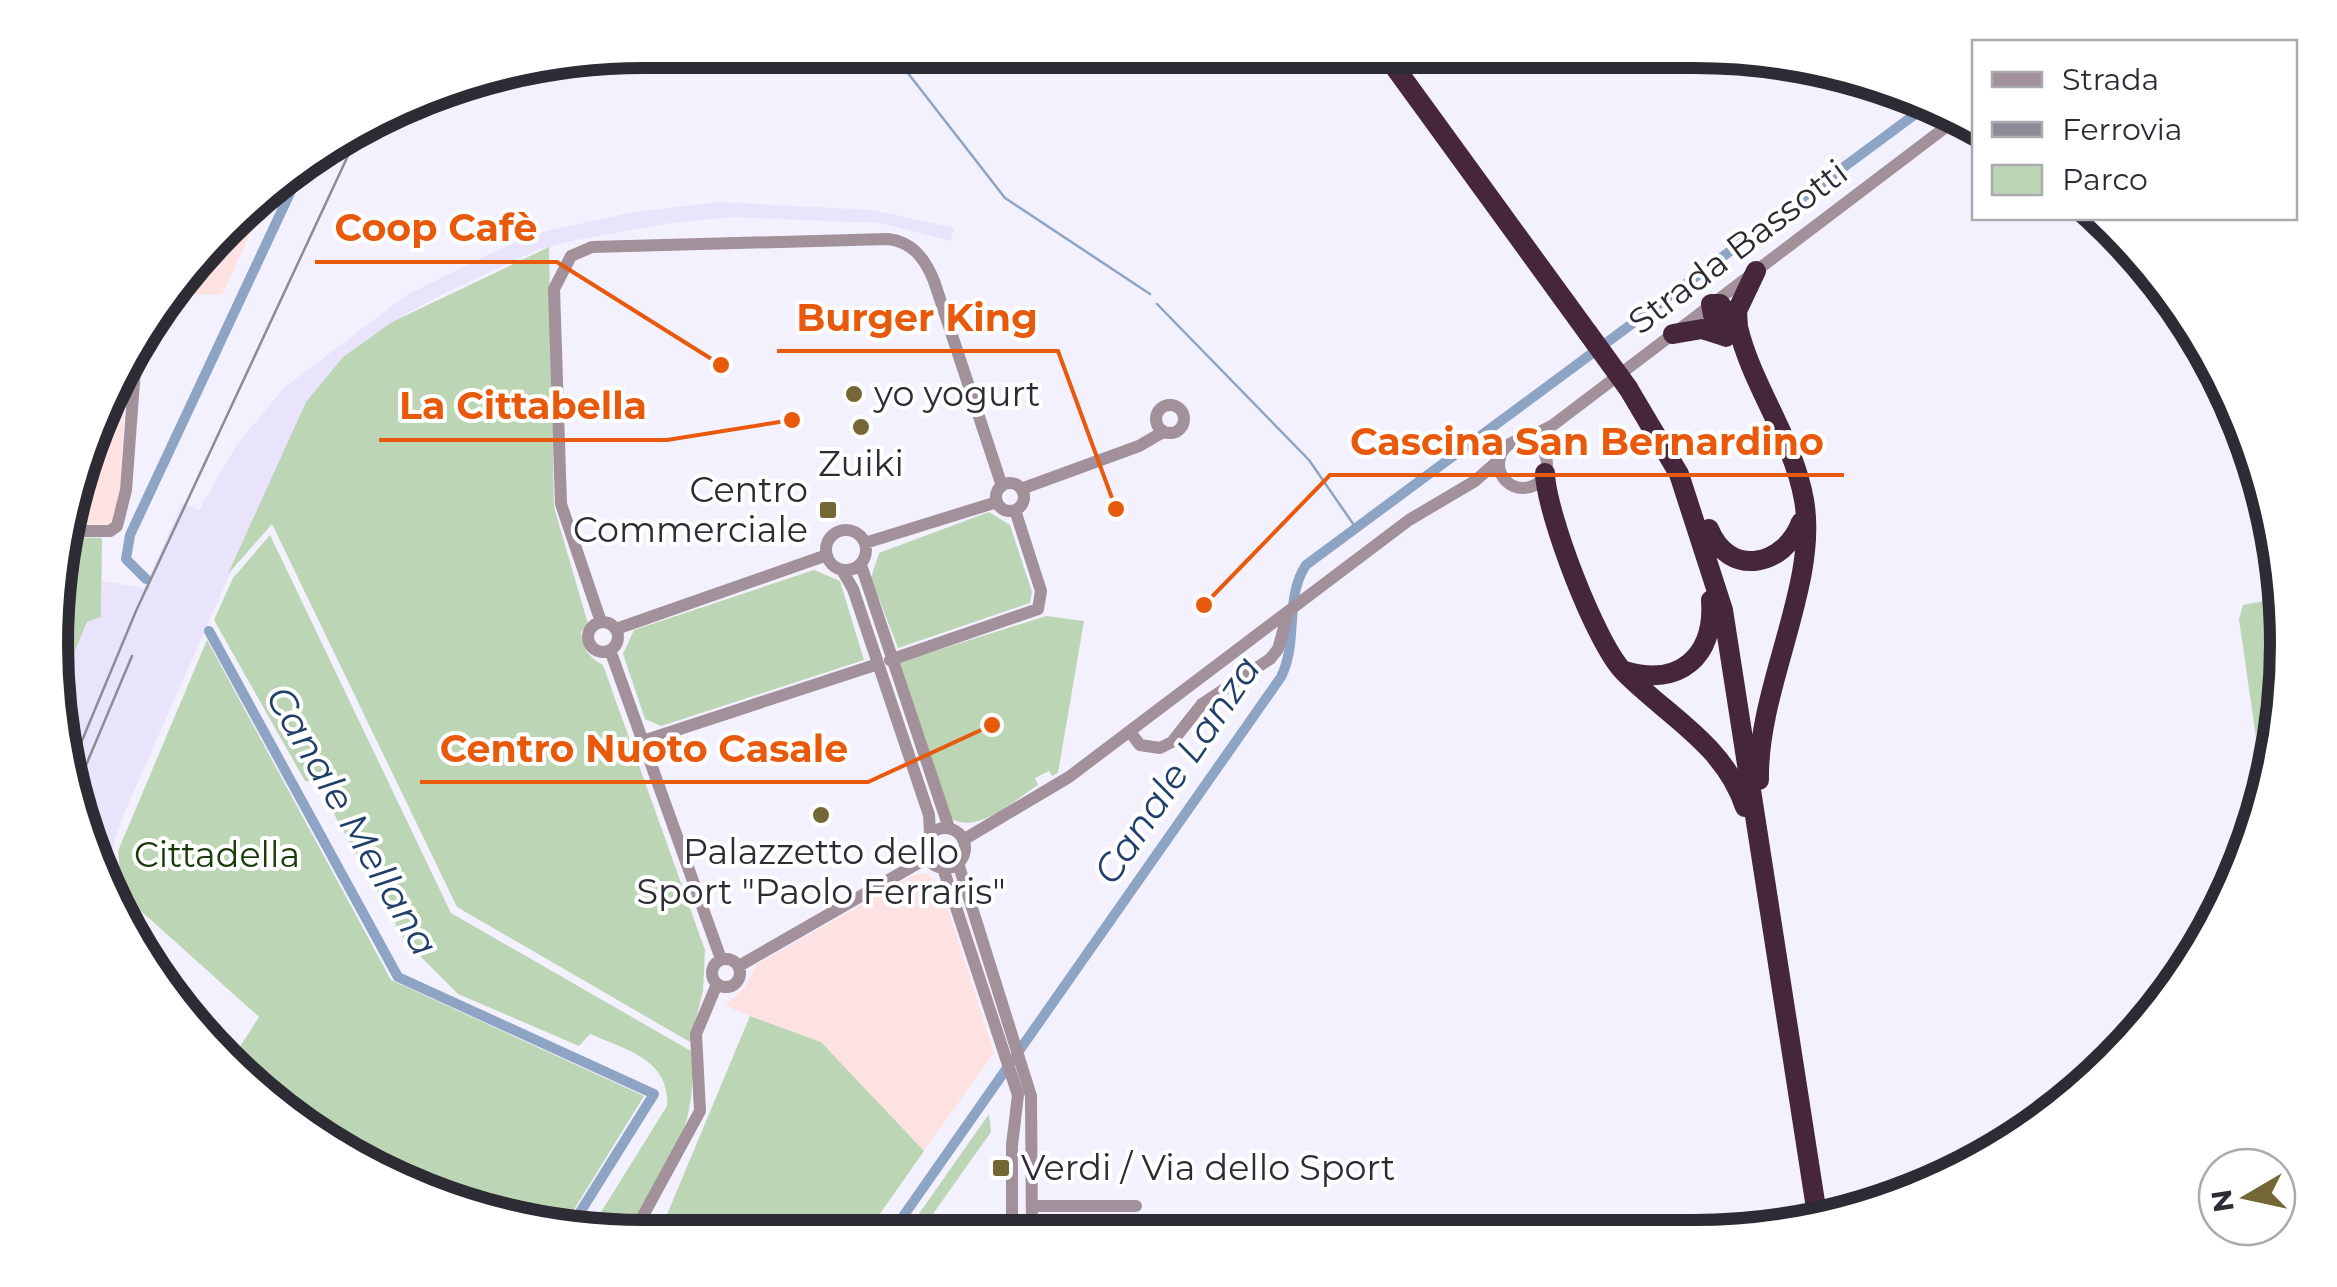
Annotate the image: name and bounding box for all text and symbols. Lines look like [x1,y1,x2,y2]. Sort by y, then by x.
legend [1972,40,2297,220]
text: Strada [2062,61,2159,98]
text: Ferrovia [2062,111,2182,148]
street label: Strada Bassotti [1620,150,1856,343]
text: Parco [2062,161,2148,198]
callout: Coop Cafè [315,194,557,262]
text: Coop Cafè [335,204,537,251]
callout: Burger King [777,283,1058,351]
text: Burger King [796,294,1038,341]
callout: La Cittabella [379,372,667,440]
place label: yo yogurt [873,372,1040,415]
text: La Cittabella [399,382,647,429]
marker: yo yogurt [843,383,865,405]
callout: Cascina San Bernardino [1330,407,1844,475]
marker: Zuiki [850,416,872,438]
text: Cascina San Bernardino [1350,418,1824,465]
place label: Zuiki [818,442,904,485]
place label: Centro Commerciale [573,468,808,551]
marker: Centro Commerciale [817,499,839,521]
water label: Canale Lanza [1083,647,1270,893]
water label: Canale Mellana [256,677,449,964]
callout: Centro Nuoto Casale [420,714,868,782]
text: Centro Nuoto Casale [440,725,848,772]
marker: Palazzetto dello Sport "Paolo Ferraris" [810,804,832,826]
place label: Palazzetto dello Sport "Paolo Ferraris" [637,830,1005,913]
park label: Cittadella [134,833,300,876]
place label: Verdi / Via dello Sport [1021,1146,1395,1189]
north arrow [2197,1147,2297,1247]
marker: Verdi / Via dello Sport [990,1157,1012,1179]
text: N [2204,1187,2241,1215]

